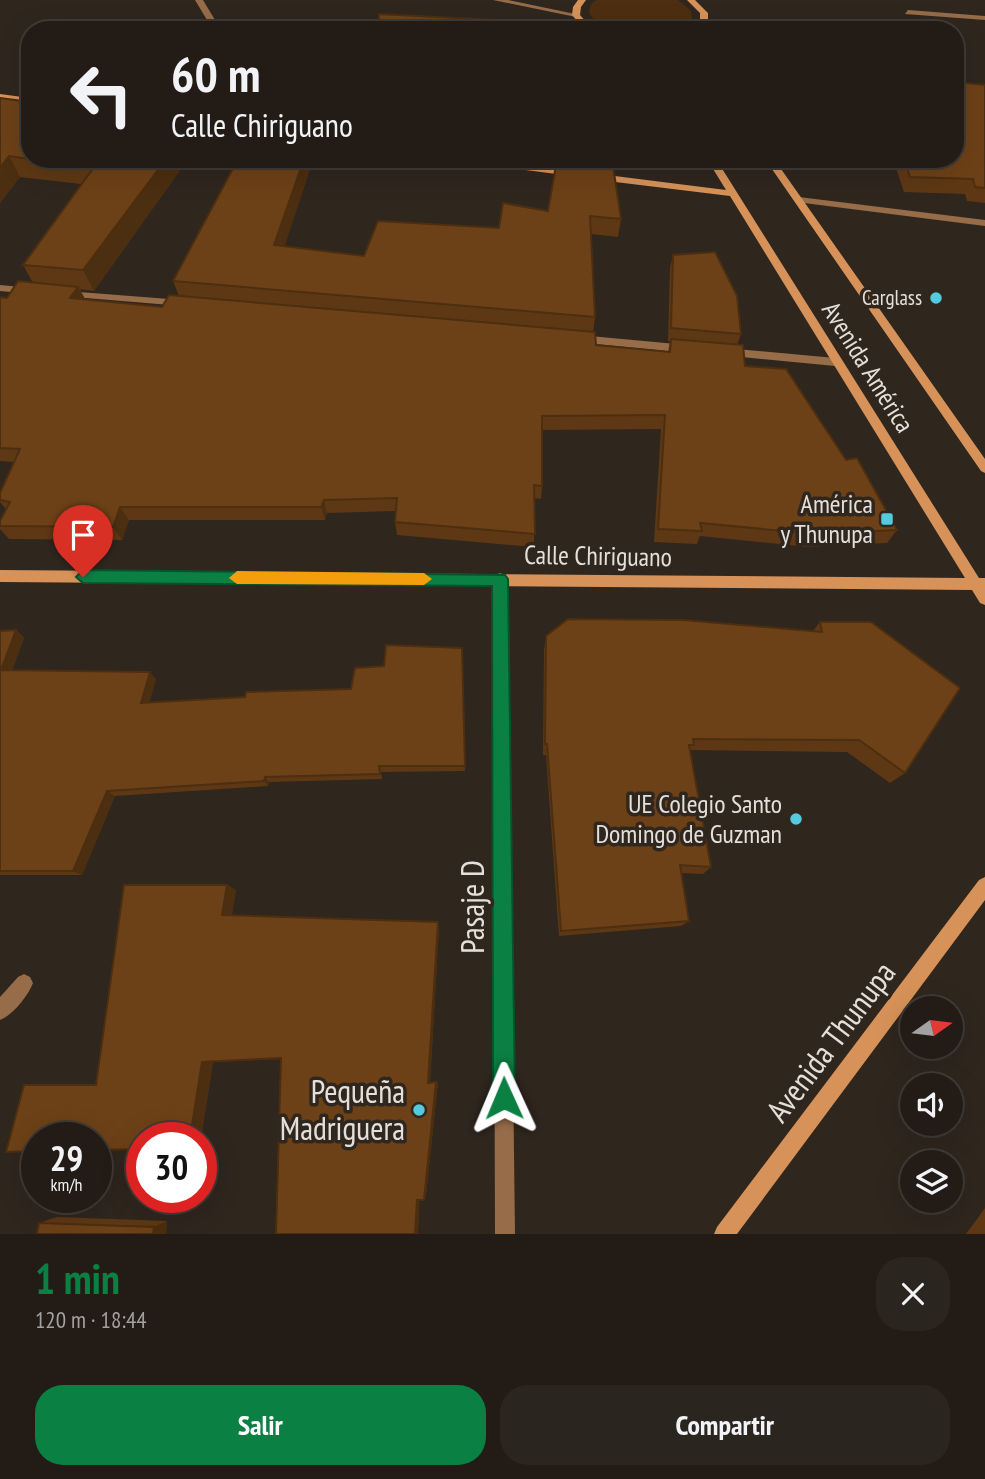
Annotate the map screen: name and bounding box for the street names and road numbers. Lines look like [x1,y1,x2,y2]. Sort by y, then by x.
street label: Avenida América [815,295,922,438]
street label: Calle Chiriguano [524,538,672,573]
street label: Pasaje D [451,860,493,954]
street label: Avenida Thunupa [756,953,904,1130]

